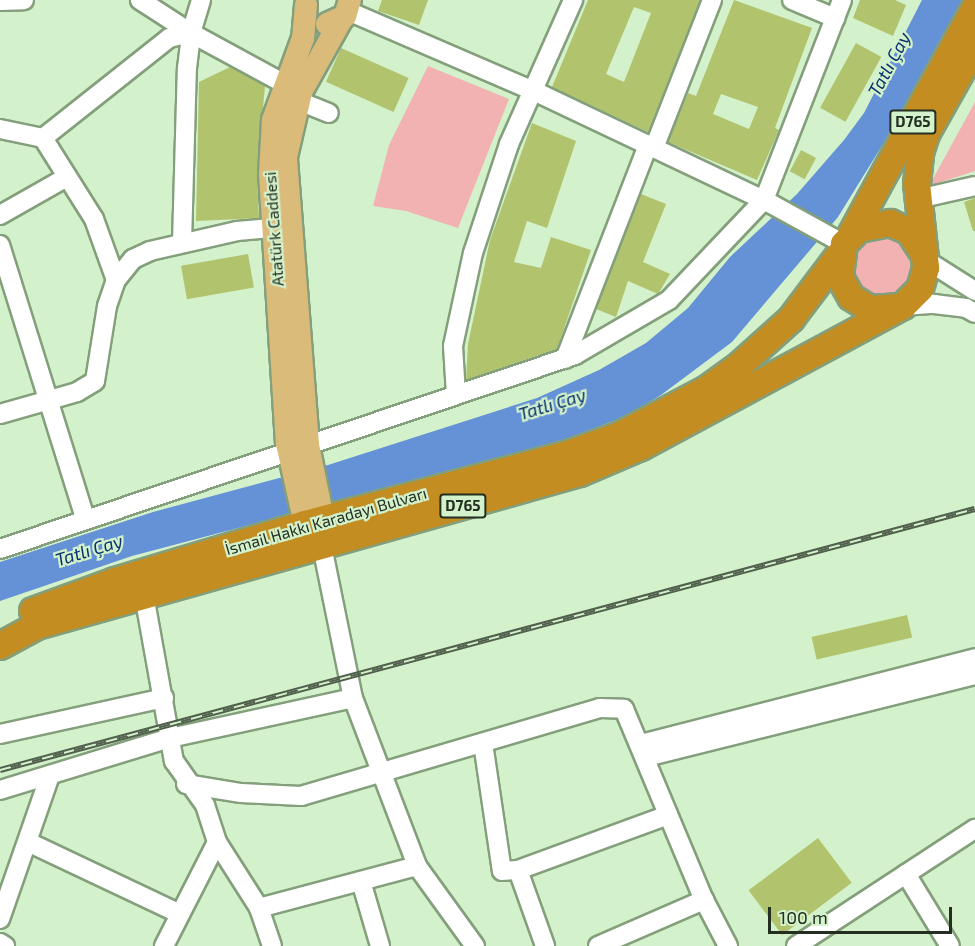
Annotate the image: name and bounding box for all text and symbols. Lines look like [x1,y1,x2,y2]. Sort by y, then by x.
water label: Tatlı Çay [863,28,915,100]
road number: D765 [889,110,937,134]
street label: Atatürk Caddesi [260,171,288,287]
water label: Tatlı Çay [516,384,588,424]
street label: İsmail Hakkı Karadayı Bulvarı [223,483,429,559]
road number: D765 [439,494,487,518]
water label: Tatlı Çay [53,530,125,570]
scale bar [771,895,956,933]
text: 100 m [779,906,828,928]

